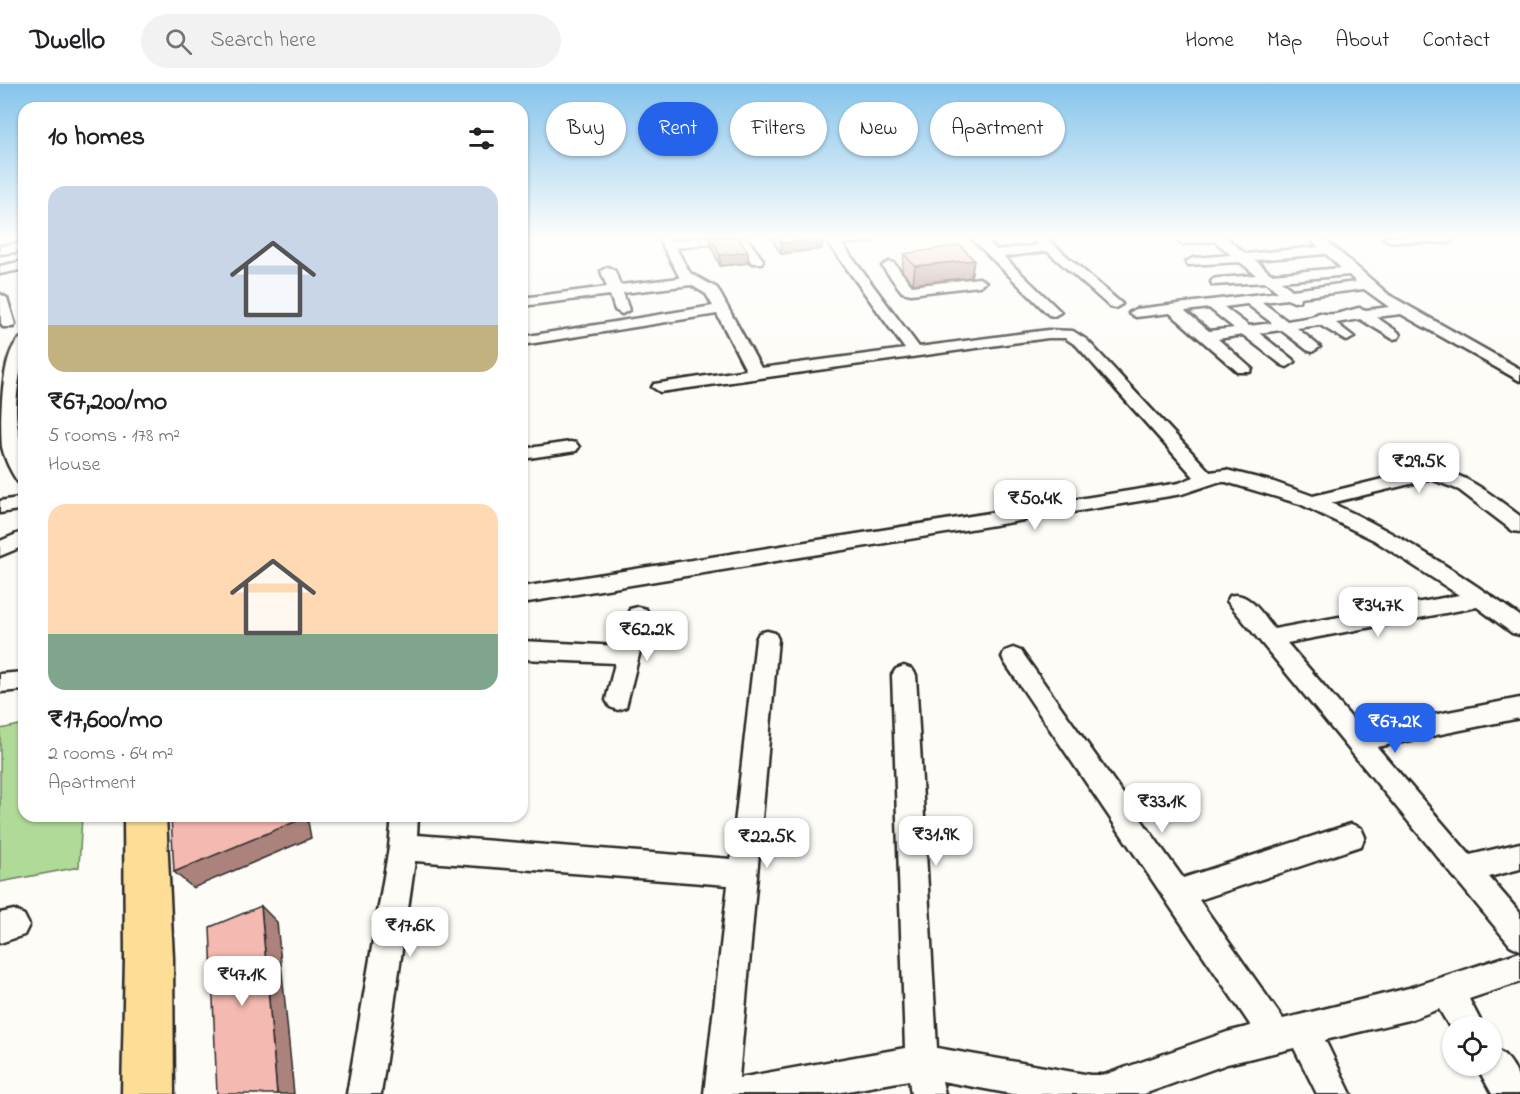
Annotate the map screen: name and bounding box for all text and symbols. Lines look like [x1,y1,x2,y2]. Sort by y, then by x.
search box [141,14,561,68]
text: Dwello [30,21,105,62]
icon: search [162,25,195,58]
text: Search here [210,25,316,57]
text: Home [1185,26,1234,56]
text: Map [1267,26,1302,56]
text: About [1335,26,1389,56]
text: Contact [1422,26,1490,56]
chip: Buy [546,102,626,156]
chip: Rent [638,102,718,156]
chip: Filters [730,102,827,156]
chip: New [839,102,918,156]
chip: Apartment [930,102,1065,156]
text: 10 homes [48,119,145,157]
icon: filters [465,122,498,155]
icon: home [219,225,327,333]
text: ₹67,200/mo [48,384,167,422]
text: 5 rooms · 178 m² [48,422,180,451]
pin: ₹29.5K [1370,443,1468,494]
text: ₹29.5K [1392,448,1446,477]
text: House [48,451,101,480]
pin: ₹50.4K [986,480,1084,531]
text: ₹50.4K [1008,485,1062,514]
icon: home [219,543,327,651]
pin: ₹34.7K [1329,587,1427,638]
text: ₹34.7K [1353,592,1403,621]
pin: ₹62.2K [598,611,696,662]
text: ₹62.2K [620,616,674,645]
text: ₹17,600/mo [48,702,163,740]
pin: ₹67.2K [1346,703,1444,754]
text: ₹67.2K [1369,708,1421,737]
text: 2 rooms · 64 m² [48,740,173,769]
text: Apartment [48,769,136,798]
pin: ₹33.1K [1113,783,1211,834]
text: ₹33.1K [1138,788,1186,817]
pin: ₹31.9K [887,816,985,867]
pin: ₹22.5K [718,818,816,869]
text: ₹31.9K [913,821,959,850]
text: ₹22.5K [738,823,796,852]
pin: ₹17.6K [361,907,459,958]
text: ₹17.6K [385,912,435,941]
pin: ₹47.1K [193,956,291,1007]
text: ₹47.1K [218,961,266,990]
map controls [1442,1016,1502,1076]
button: locate [1442,1016,1502,1076]

